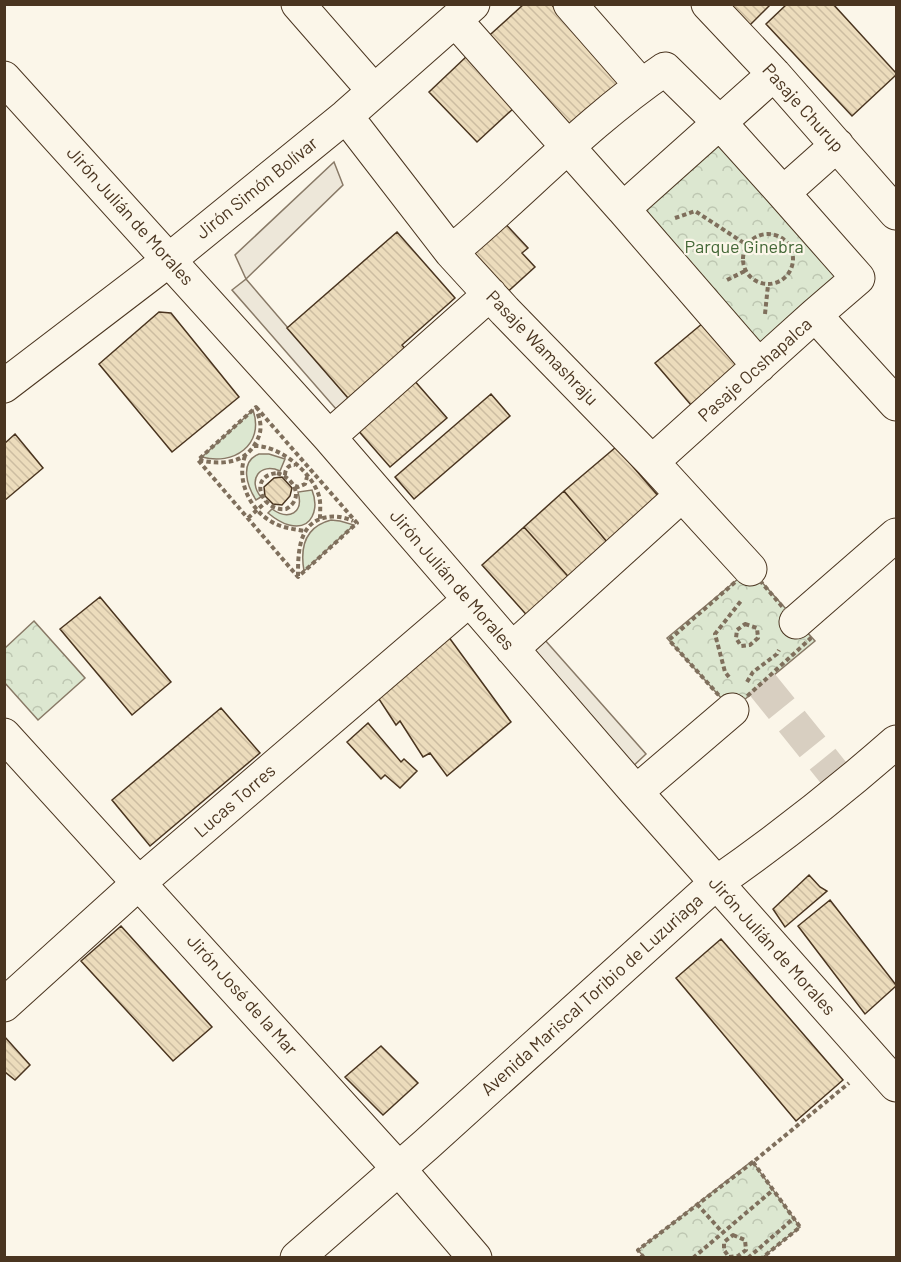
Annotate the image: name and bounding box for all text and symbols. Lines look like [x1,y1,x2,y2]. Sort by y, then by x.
street label: Pasaje Churup [758,58,849,156]
street label: Jirón Simón Bolívar [191,131,322,243]
street label: Jirón Julián de Morales [63,141,199,289]
park label: Parque Ginebra [684,235,804,257]
street label: Pasaje Wamashraju [482,285,603,409]
street label: Pasaje Ocshapalca [693,313,816,426]
street label: Jirón Julián de Morales [386,504,520,654]
street label: Lucas Torres [189,759,280,842]
street label: Jirón Julián de Morales [705,871,841,1019]
street label: Avenida Mariscal Toribio de Luzuriaga [476,889,707,1100]
street label: Jirón José de la Mar [183,929,303,1060]

